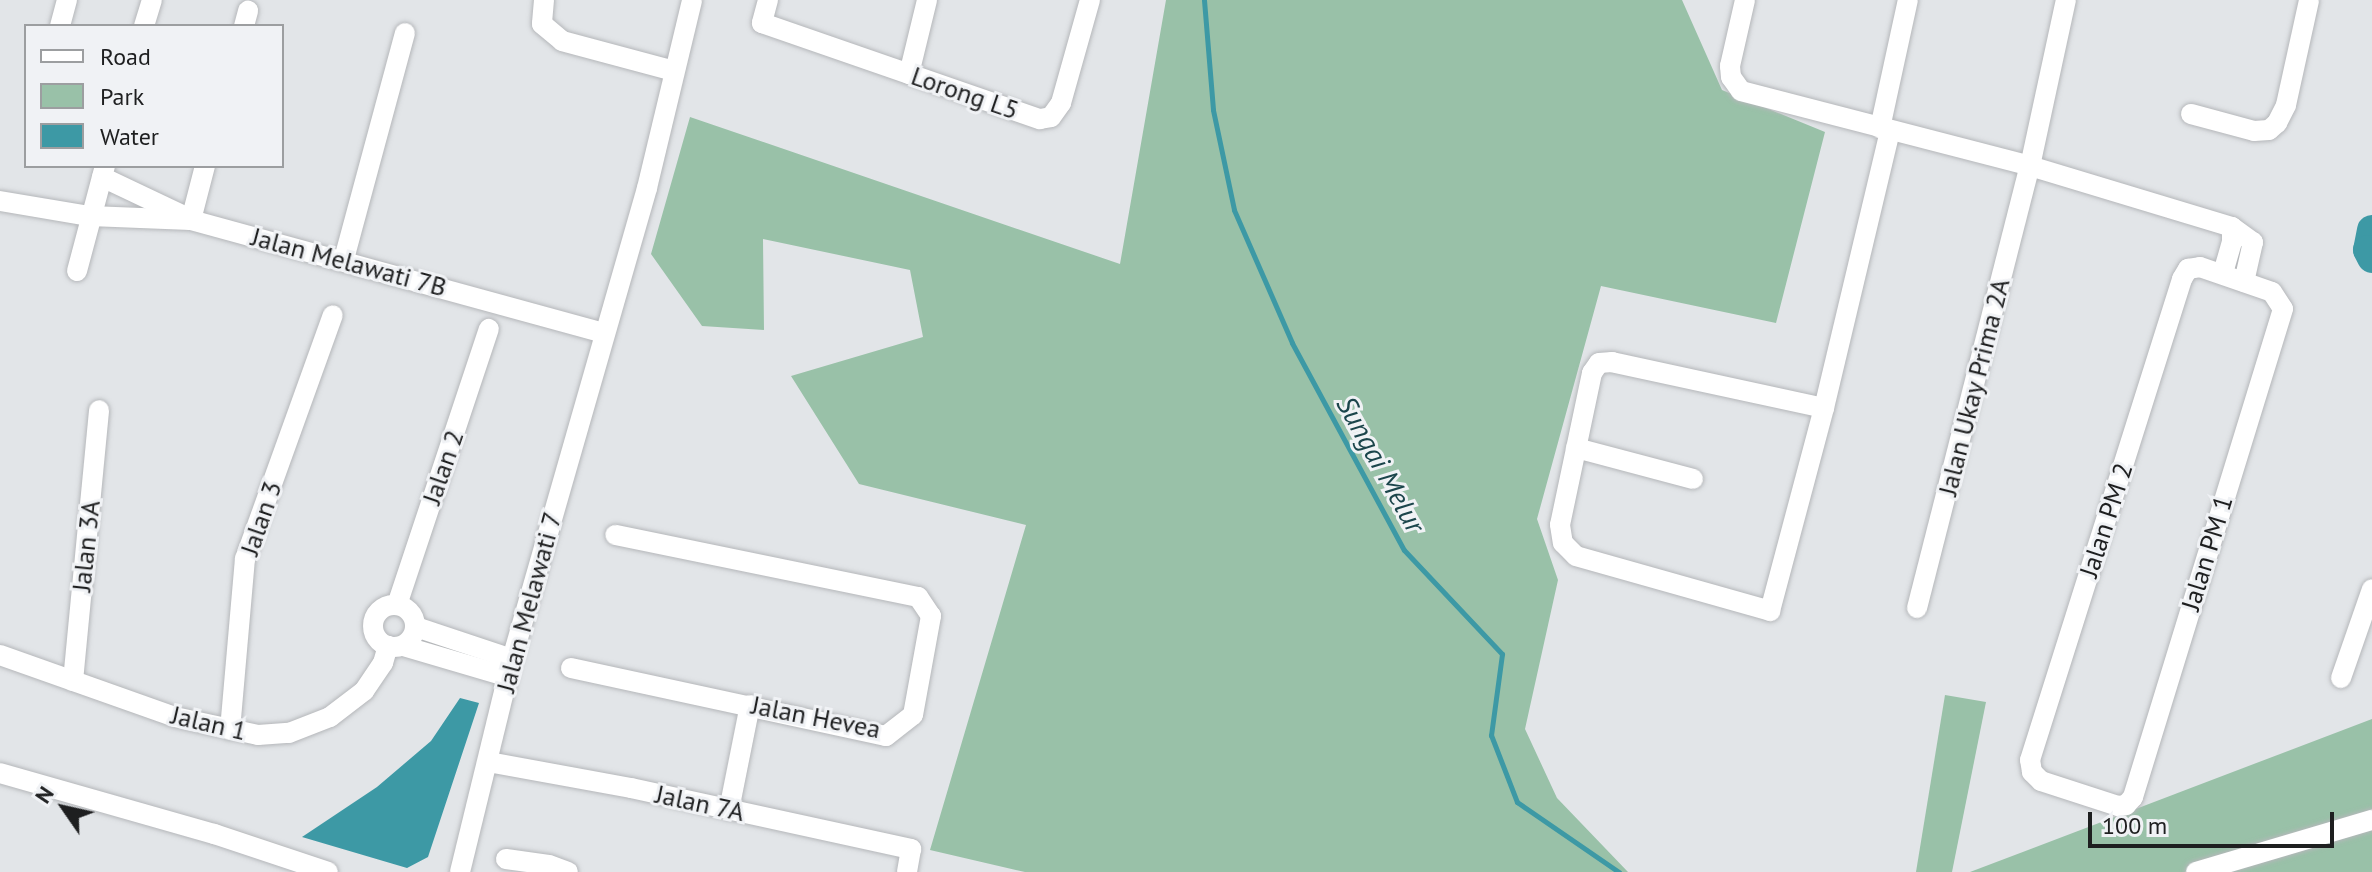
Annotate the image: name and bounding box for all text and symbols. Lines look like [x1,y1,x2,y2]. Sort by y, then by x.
legend [24,24,284,168]
text: Road [100,41,151,72]
street label: Lorong L5 [907,60,1023,126]
text: Park [100,81,144,112]
text: Water [100,121,159,152]
street label: Jalan Melawati 7B [248,221,450,303]
street label: Jalan Ukay Prima 2A [1932,275,2016,499]
water label: Sungai Melur [1330,390,1432,538]
street label: Jalan 2 [416,426,470,508]
street label: Jalan PM 2 [2073,459,2139,581]
street label: Jalan 3 [234,477,288,559]
street label: Jalan PM 1 [2175,492,2239,614]
street label: Jalan 3A [66,499,106,593]
street label: Jalan Melawati 7 [490,508,568,696]
street label: Jalan Hevea [749,689,883,745]
street label: Jalan 1 [168,699,250,747]
north arrow [24,768,104,848]
street label: Jalan 7A [653,778,747,828]
text: N [28,781,60,808]
scale bar [2092,796,2338,846]
text: 100 m [2102,810,2167,841]

